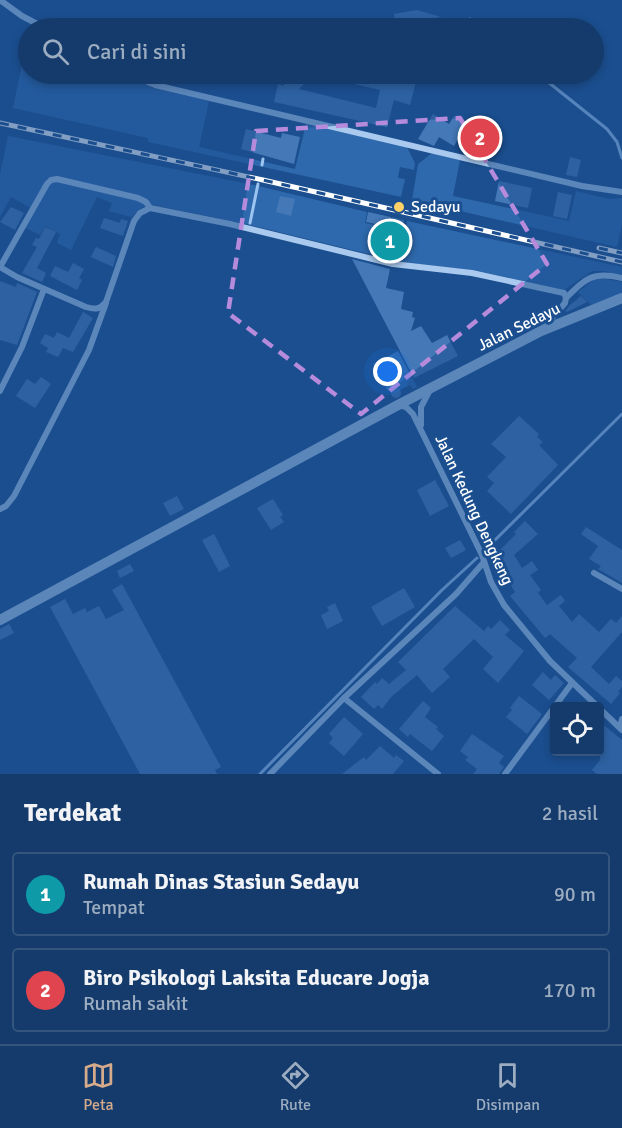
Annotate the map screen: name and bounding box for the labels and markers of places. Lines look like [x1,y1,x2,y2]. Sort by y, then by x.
pin: 2 [460,116,500,160]
place label: Sedayu [411,197,461,217]
marker: Sedayu [392,200,406,214]
pin: 1 [370,218,410,264]

